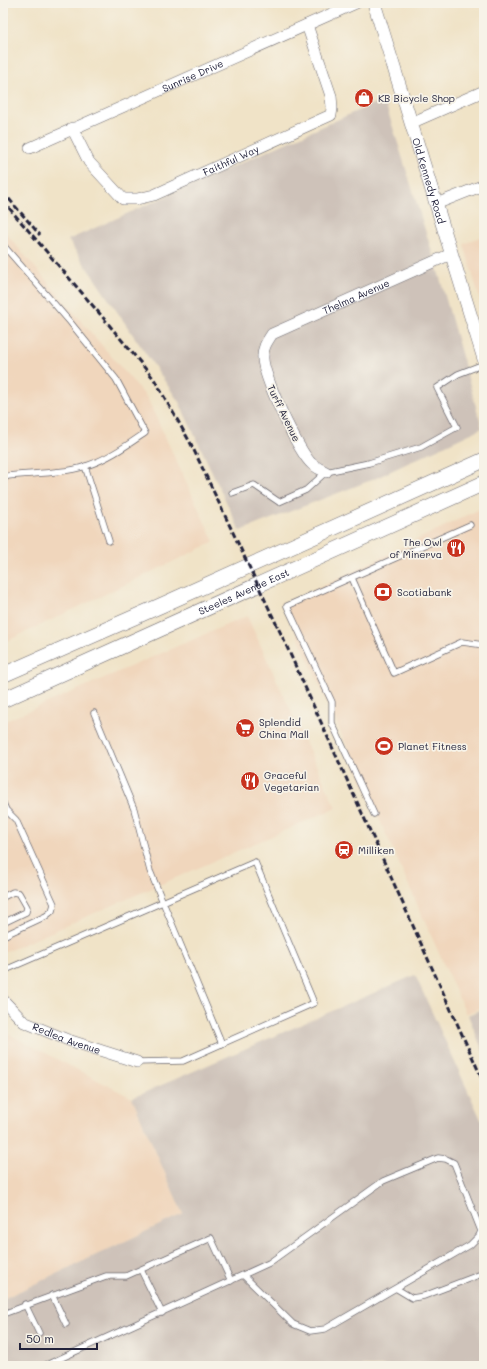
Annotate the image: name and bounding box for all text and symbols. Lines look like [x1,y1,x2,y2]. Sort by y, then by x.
street label: Sunrise Drive [160,56,225,95]
shop icon: KB Bicycle Shop [353,87,375,109]
place label: KB Bicycle Shop [378,91,455,105]
street label: Old Kennedy Road [409,136,449,225]
street label: Faithful Way [200,141,261,179]
street label: Thelma Avenue [320,275,392,318]
street label: Turff Avenue [264,382,304,444]
place label: The Owl of Minerva [390,535,442,561]
restaurant icon: The Owl of Minerva [445,537,467,559]
street label: Steeles Avenue East [196,565,291,618]
bank icon: Scotiabank [372,581,394,603]
place label: Scotiabank [397,585,452,599]
place label: Splendid China Mall [259,715,309,741]
supermarket icon: Splendid China Mall [234,717,256,739]
sports icon: Planet Fitness [373,735,395,757]
place label: Planet Fitness [398,739,467,753]
place label: Graceful Vegetarian [264,768,319,794]
restaurant icon: Graceful Vegetarian [239,770,261,792]
station icon: Milliken [333,839,355,861]
place label: Milliken [358,843,394,857]
street label: Redlea Avenue [30,1019,102,1057]
scale bar [20,1325,97,1351]
text: 50 m [26,1330,54,1346]

